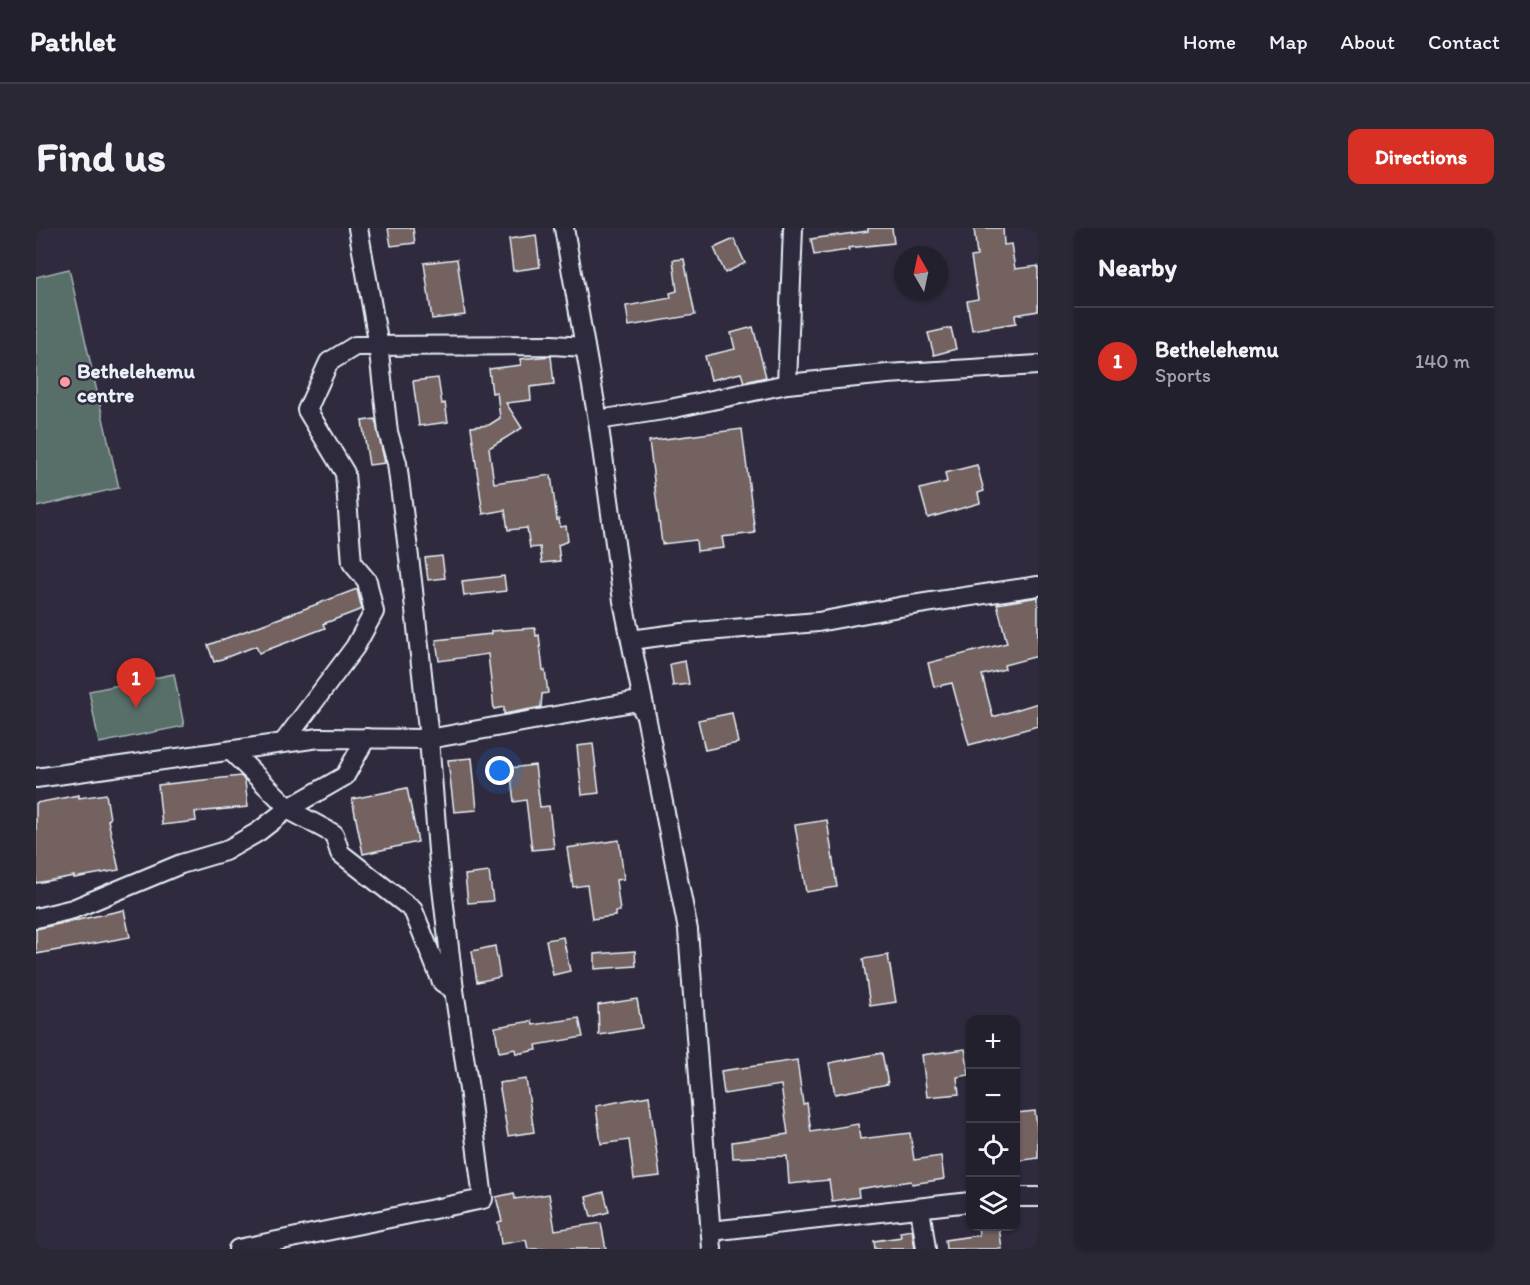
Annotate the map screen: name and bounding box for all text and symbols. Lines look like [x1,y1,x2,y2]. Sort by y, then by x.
text: Pathlet [30,24,116,58]
text: Home [1183,29,1236,54]
text: Map [1269,29,1308,54]
text: About [1341,29,1395,54]
text: Contact [1428,29,1500,54]
button: Directions [1348,129,1494,184]
text: Find us [36,131,166,182]
north arrow [894,246,948,300]
text: Nearby [1098,251,1177,283]
text: Bethelehemu [1155,336,1279,363]
text: 1 [1113,349,1122,373]
text: 140 m [1415,349,1470,373]
place label: Bethelehemu centre [77,358,195,407]
text: Sports [1155,363,1211,387]
marker: Bethelehemu centre [58,375,72,389]
pin: 1 [116,658,156,708]
your location [485,756,514,785]
map controls [966,1015,1020,1231]
button: + [966,1015,1020,1069]
button: − [966,1069,1020,1123]
button: locate [966,1123,1020,1177]
button: layers [966,1177,1020,1231]

